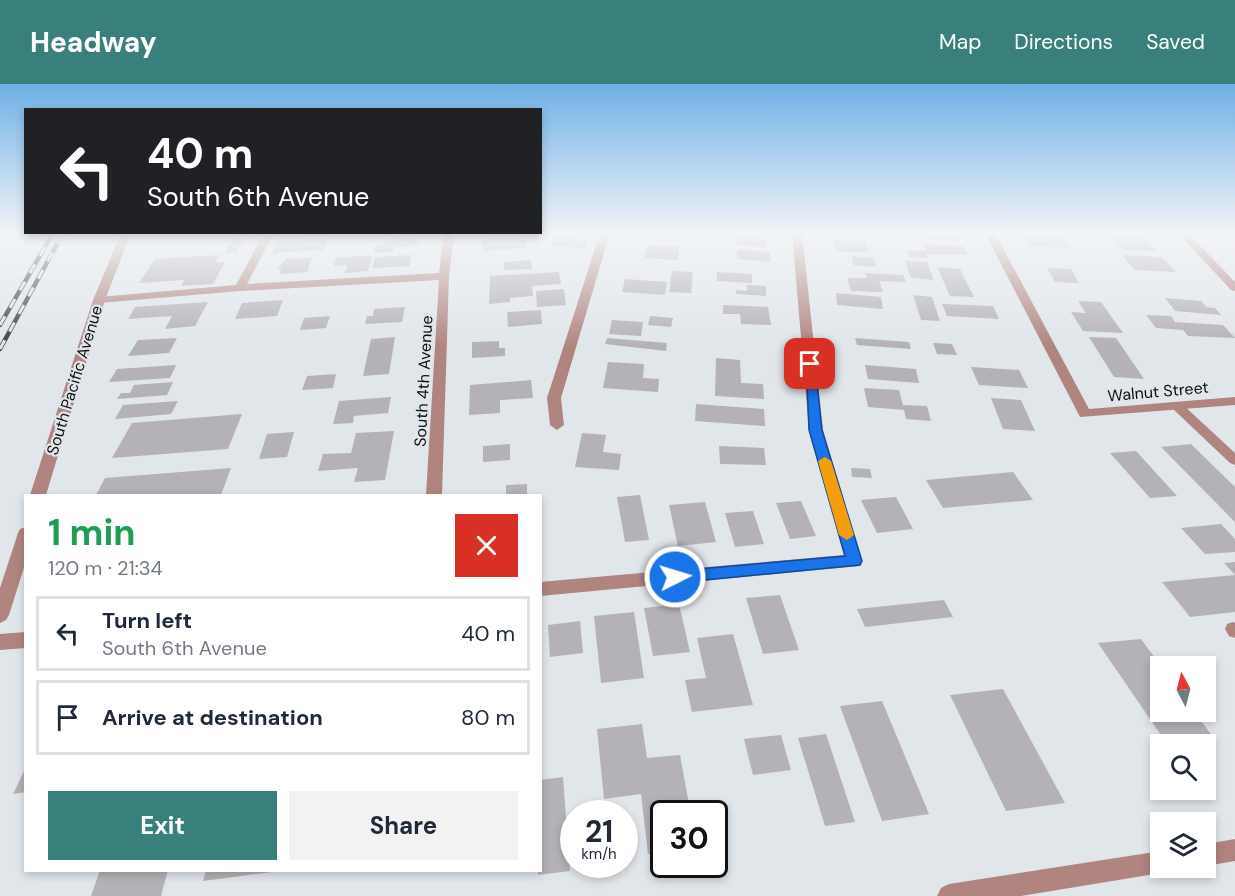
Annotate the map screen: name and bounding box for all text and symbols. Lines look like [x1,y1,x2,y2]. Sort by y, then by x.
text: Headway [30,24,157,61]
text: Map [939,28,981,56]
text: Directions [1014,28,1113,56]
text: Saved [1146,28,1205,56]
text: 40 m [147,126,253,181]
icon: left [48,132,126,210]
text: South 6th Avenue [147,179,369,214]
street label: South Pacific Avenue [42,303,107,457]
street label: South 4th Avenue [410,315,437,447]
pin [784,338,835,389]
icon: arrive [793,347,826,380]
street label: Walnut Street [1107,377,1209,406]
text: 1 min [48,509,136,556]
button: close [455,514,518,577]
position arrow [643,545,707,609]
text: 120 m · 21:34 [48,555,163,581]
text: Turn left [102,606,192,635]
icon: left [51,617,84,650]
text: 40 m [461,619,515,648]
text: South 6th Avenue [102,635,267,661]
north arrow [1150,656,1216,722]
map controls [1150,656,1216,878]
icon: arrive [51,701,84,734]
text: Arrive at destination [102,703,323,732]
text: 80 m [461,703,515,732]
button: search [1150,734,1216,800]
button: Exit [48,791,277,860]
button: Share [289,791,518,860]
speed limit sign: 30 [650,800,728,878]
text: 21 [585,812,613,851]
button: layers [1150,812,1216,878]
text: km/h [581,844,617,864]

